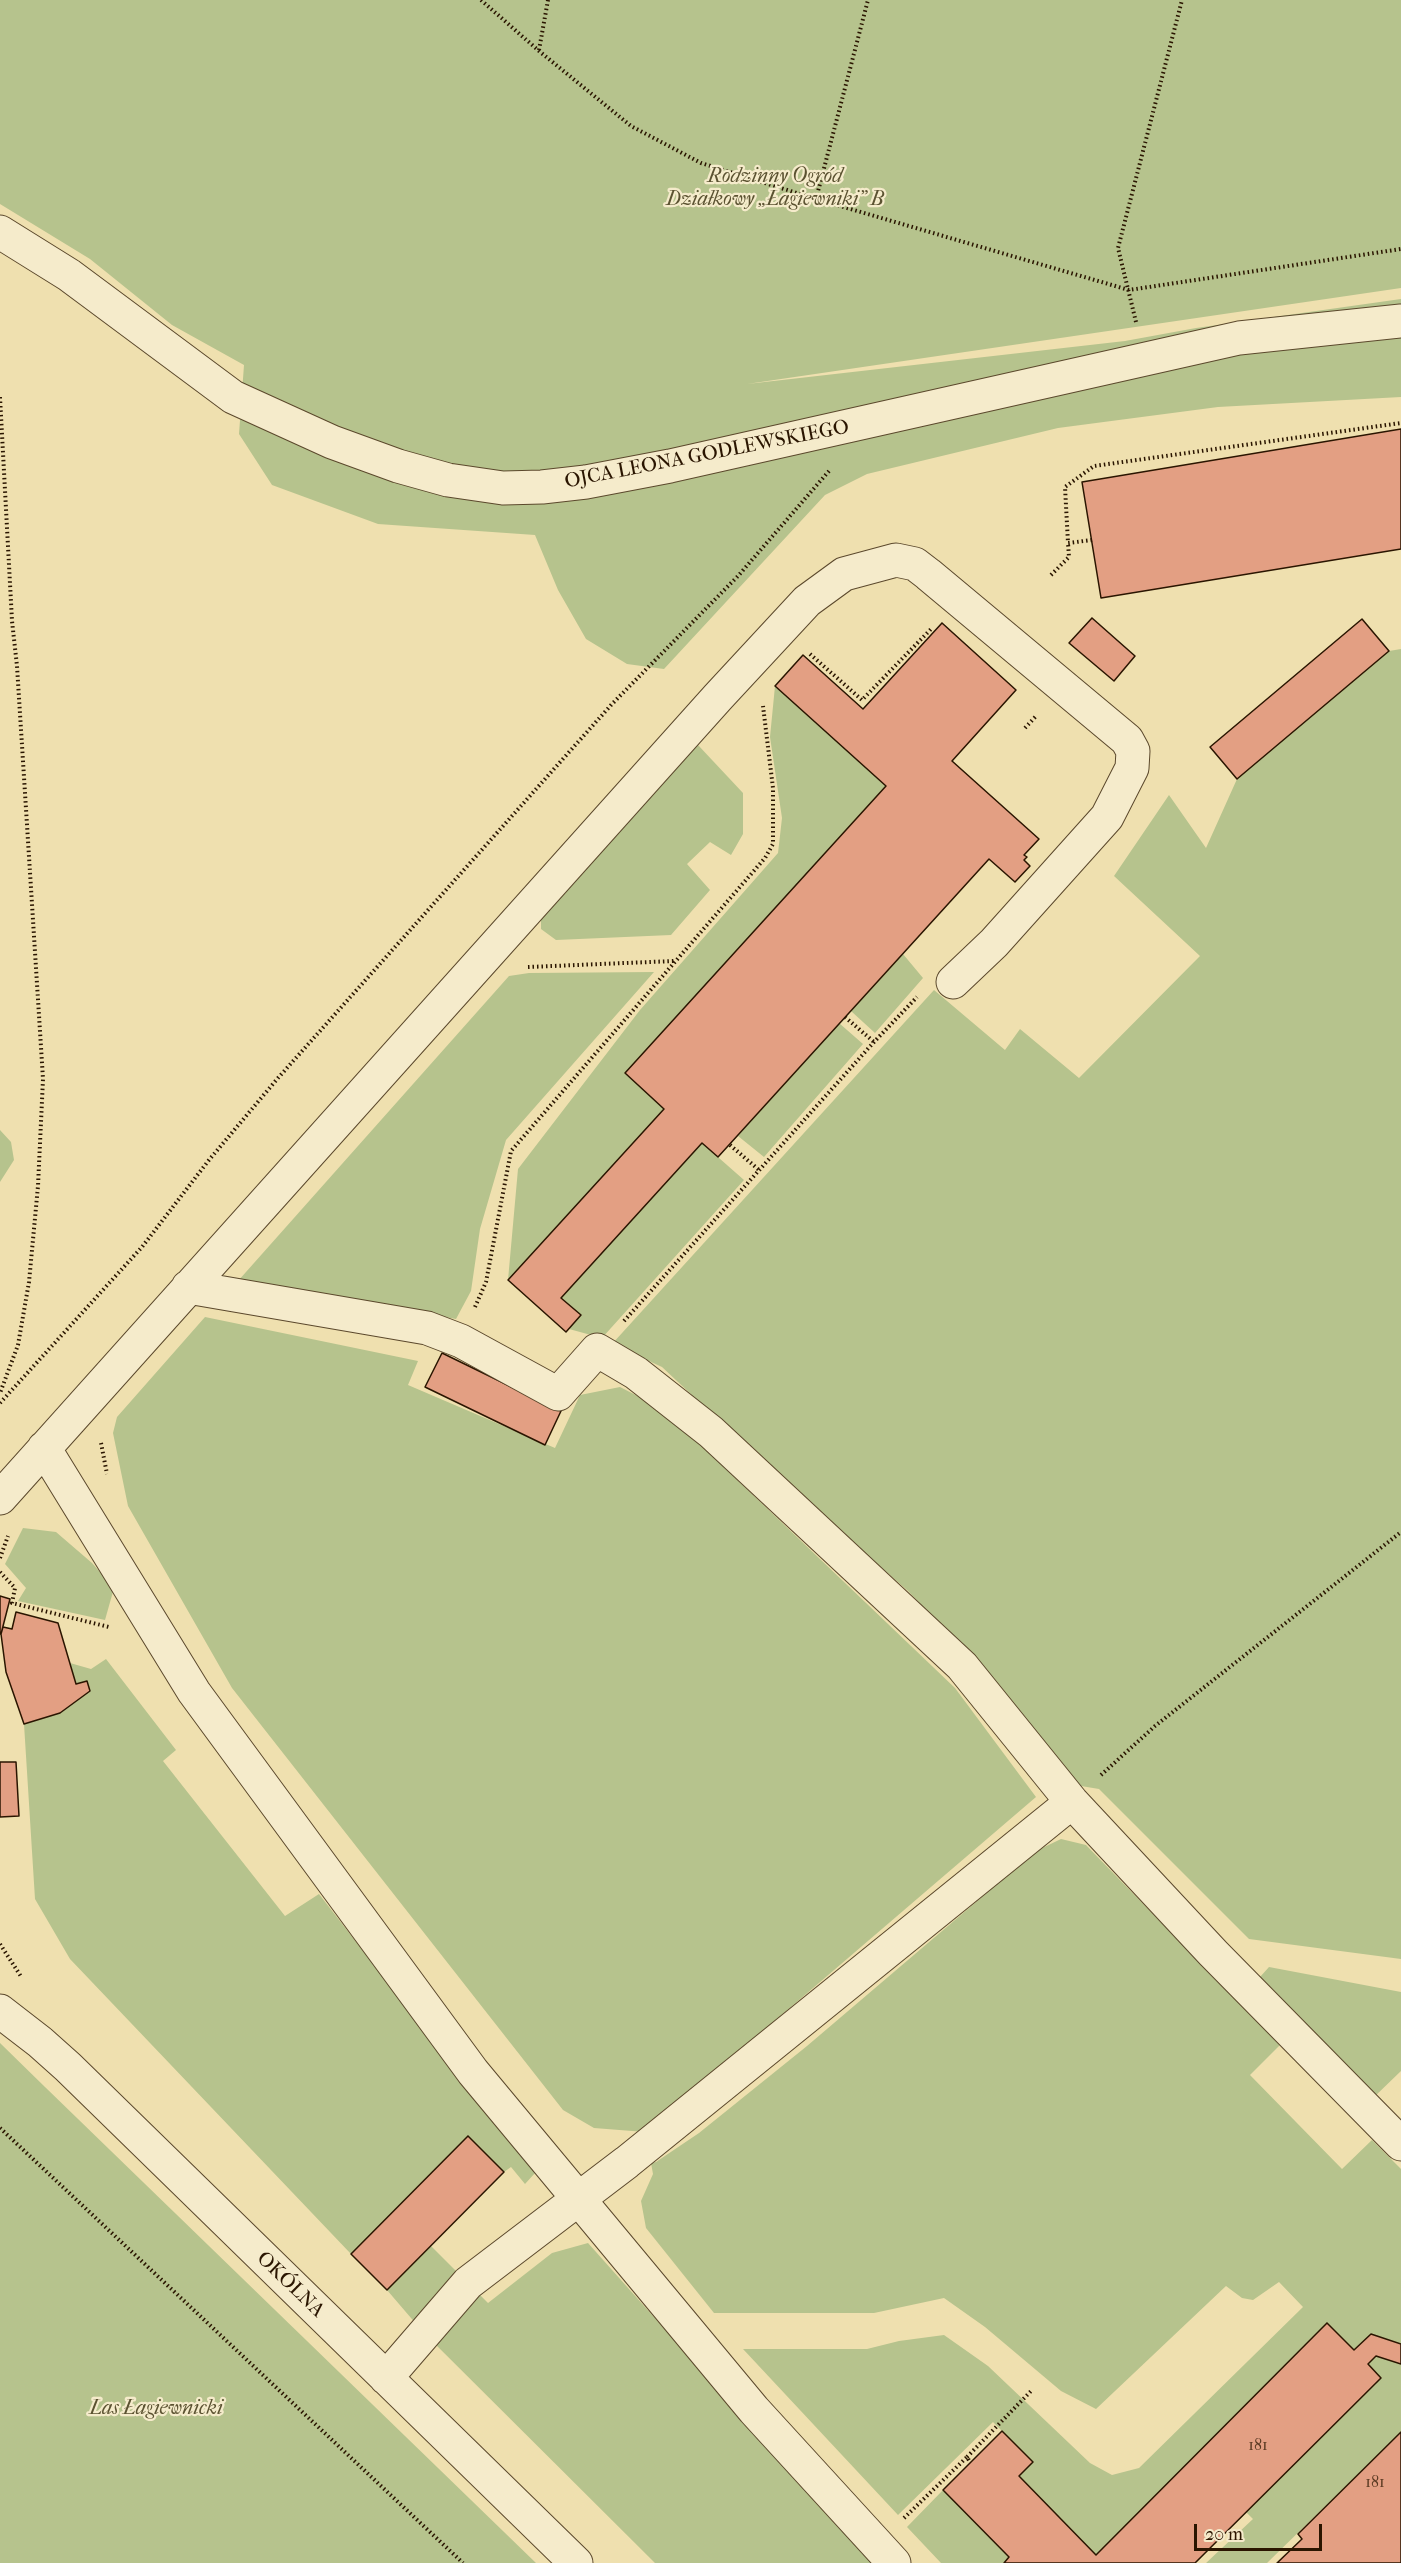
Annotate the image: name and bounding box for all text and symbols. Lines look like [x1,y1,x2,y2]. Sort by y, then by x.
park label: Rodzinny Ogród Działkowy „Łagiewniki” B [666,165,884,212]
street label: OJCA LEONA GODLEWSKIEGO [563,416,851,494]
street label: OKÓLNA [251,2247,329,2323]
park label: Las Łagiewnicki [89,2397,223,2421]
house number: 181 [1248,2436,1268,2456]
house number: 181 [1365,2473,1385,2493]
scale bar [1197,2512,1324,2550]
text: 20 m [1205,2524,1243,2545]

